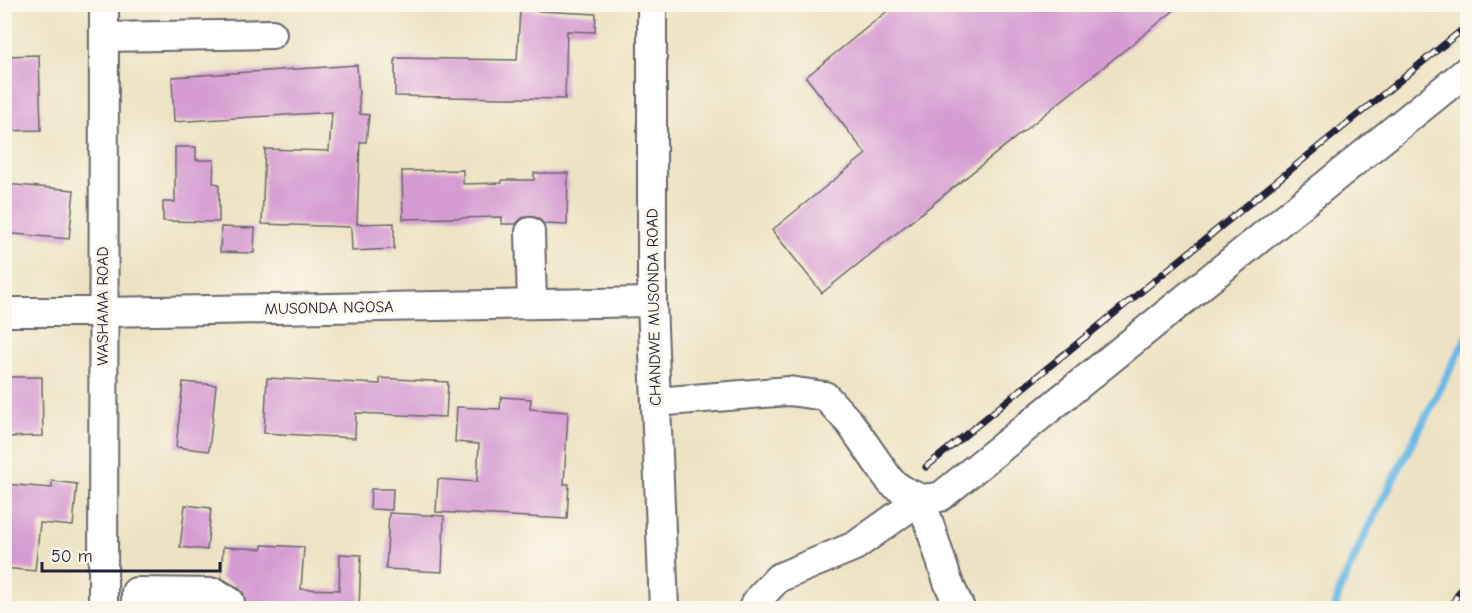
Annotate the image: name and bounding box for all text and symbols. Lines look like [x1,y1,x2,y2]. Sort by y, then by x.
street label: CHANDWE MUSONDA ROAD [643,208,665,406]
street label: WASHAMA ROAD [94,246,112,366]
street label: MUSONDA NGOSA [264,298,394,318]
scale bar [42,535,220,573]
text: 50 m [51,546,93,567]

